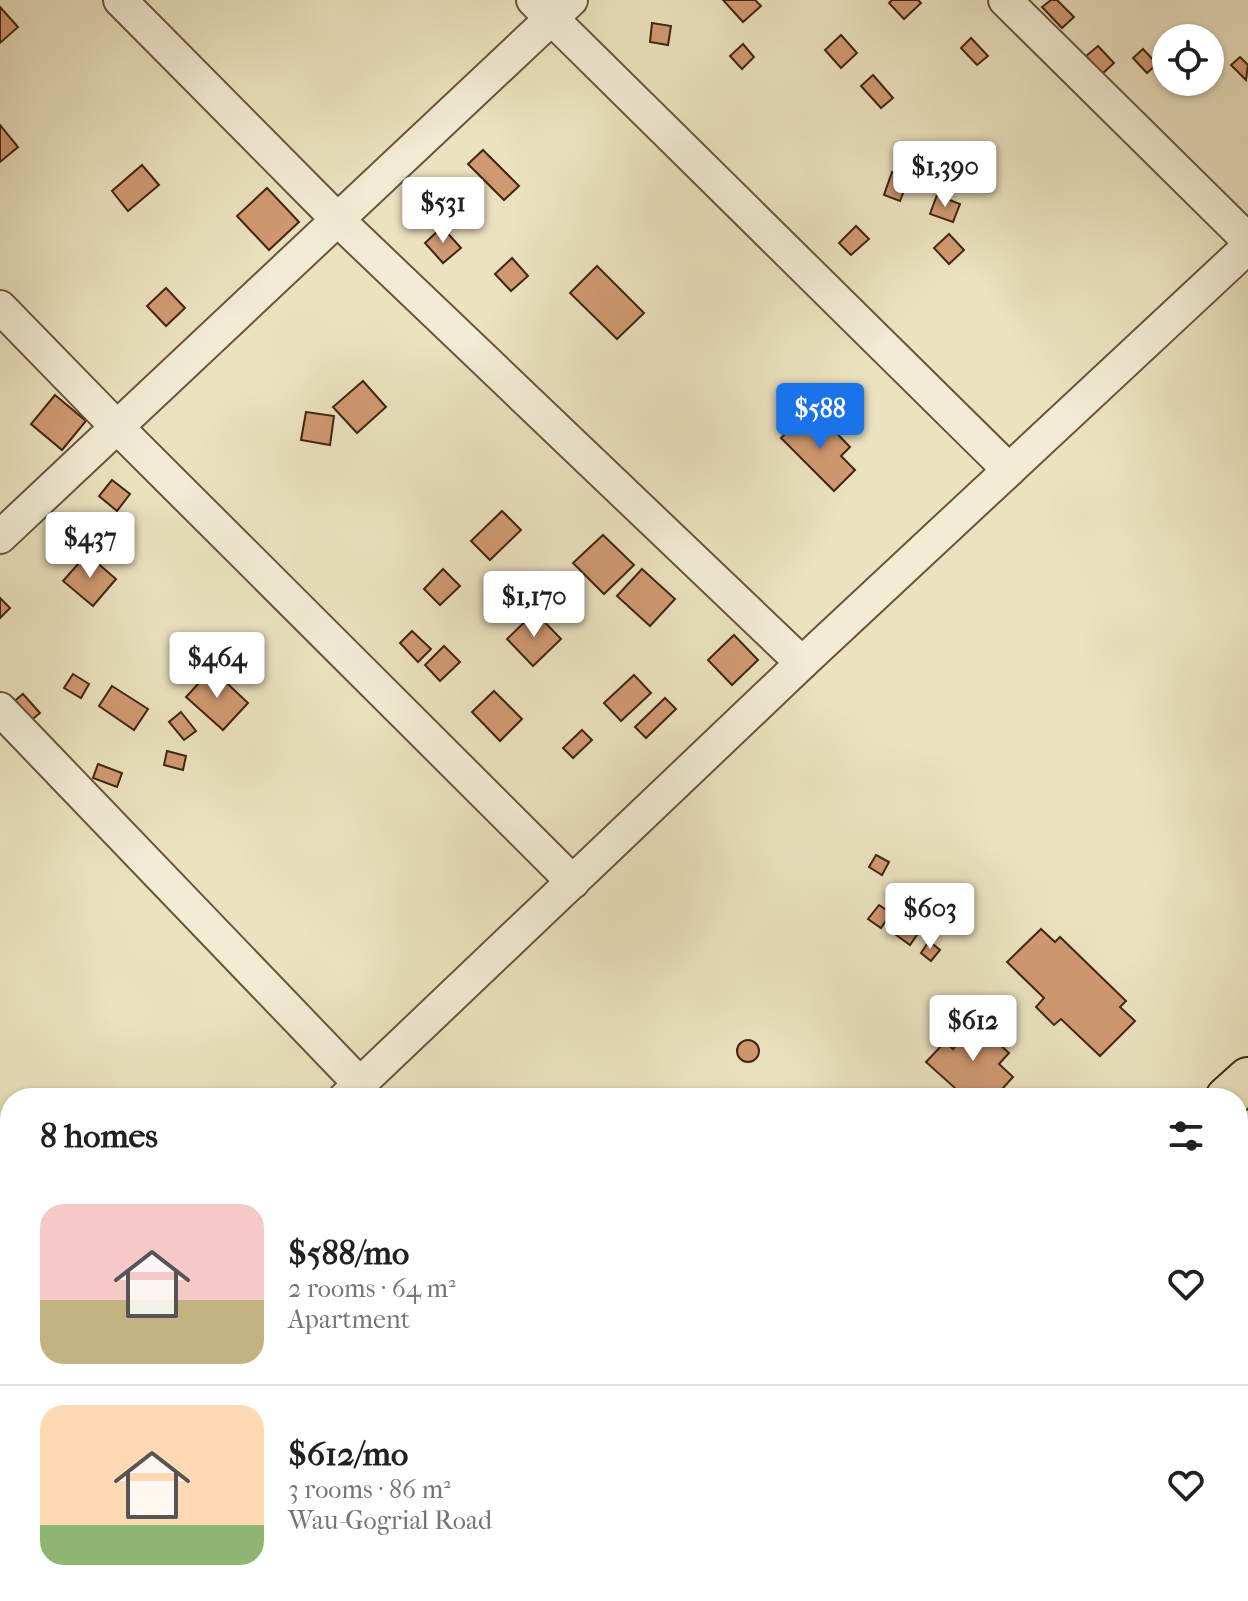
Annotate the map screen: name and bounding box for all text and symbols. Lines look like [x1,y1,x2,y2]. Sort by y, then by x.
map controls [1152,24,1224,96]
button: locate [1152,24,1224,96]
pin: $1,390 [880,141,1010,209]
text: $1,390 [911,151,979,182]
pin: $531 [396,177,490,245]
text: $531 [420,187,466,218]
pin: $588 [773,383,867,451]
text: $588 [794,393,846,424]
pin: $437 [43,512,137,580]
text: $437 [64,522,116,553]
pin: $1,170 [469,571,599,639]
text: $1,170 [501,581,567,612]
pin: $464 [170,632,264,700]
text: $464 [188,642,247,673]
pin: $603 [883,883,977,951]
text: $603 [903,893,957,924]
pin: $612 [926,995,1020,1063]
text: $612 [948,1005,998,1036]
icon: filters [1164,1114,1208,1158]
text: 8 homes [40,1116,158,1156]
text: $588/mo [288,1233,409,1273]
icon: home [104,1236,200,1332]
icon: heart [1164,1262,1208,1306]
text: 2 rooms · 64 m² [288,1273,456,1304]
text: Apartment [288,1304,410,1335]
text: $612/mo [288,1434,408,1474]
icon: home [104,1437,200,1533]
icon: heart [1164,1463,1208,1507]
text: 3 rooms · 86 m² [288,1474,451,1505]
text: Wau-Gogrial Road [288,1505,492,1536]

